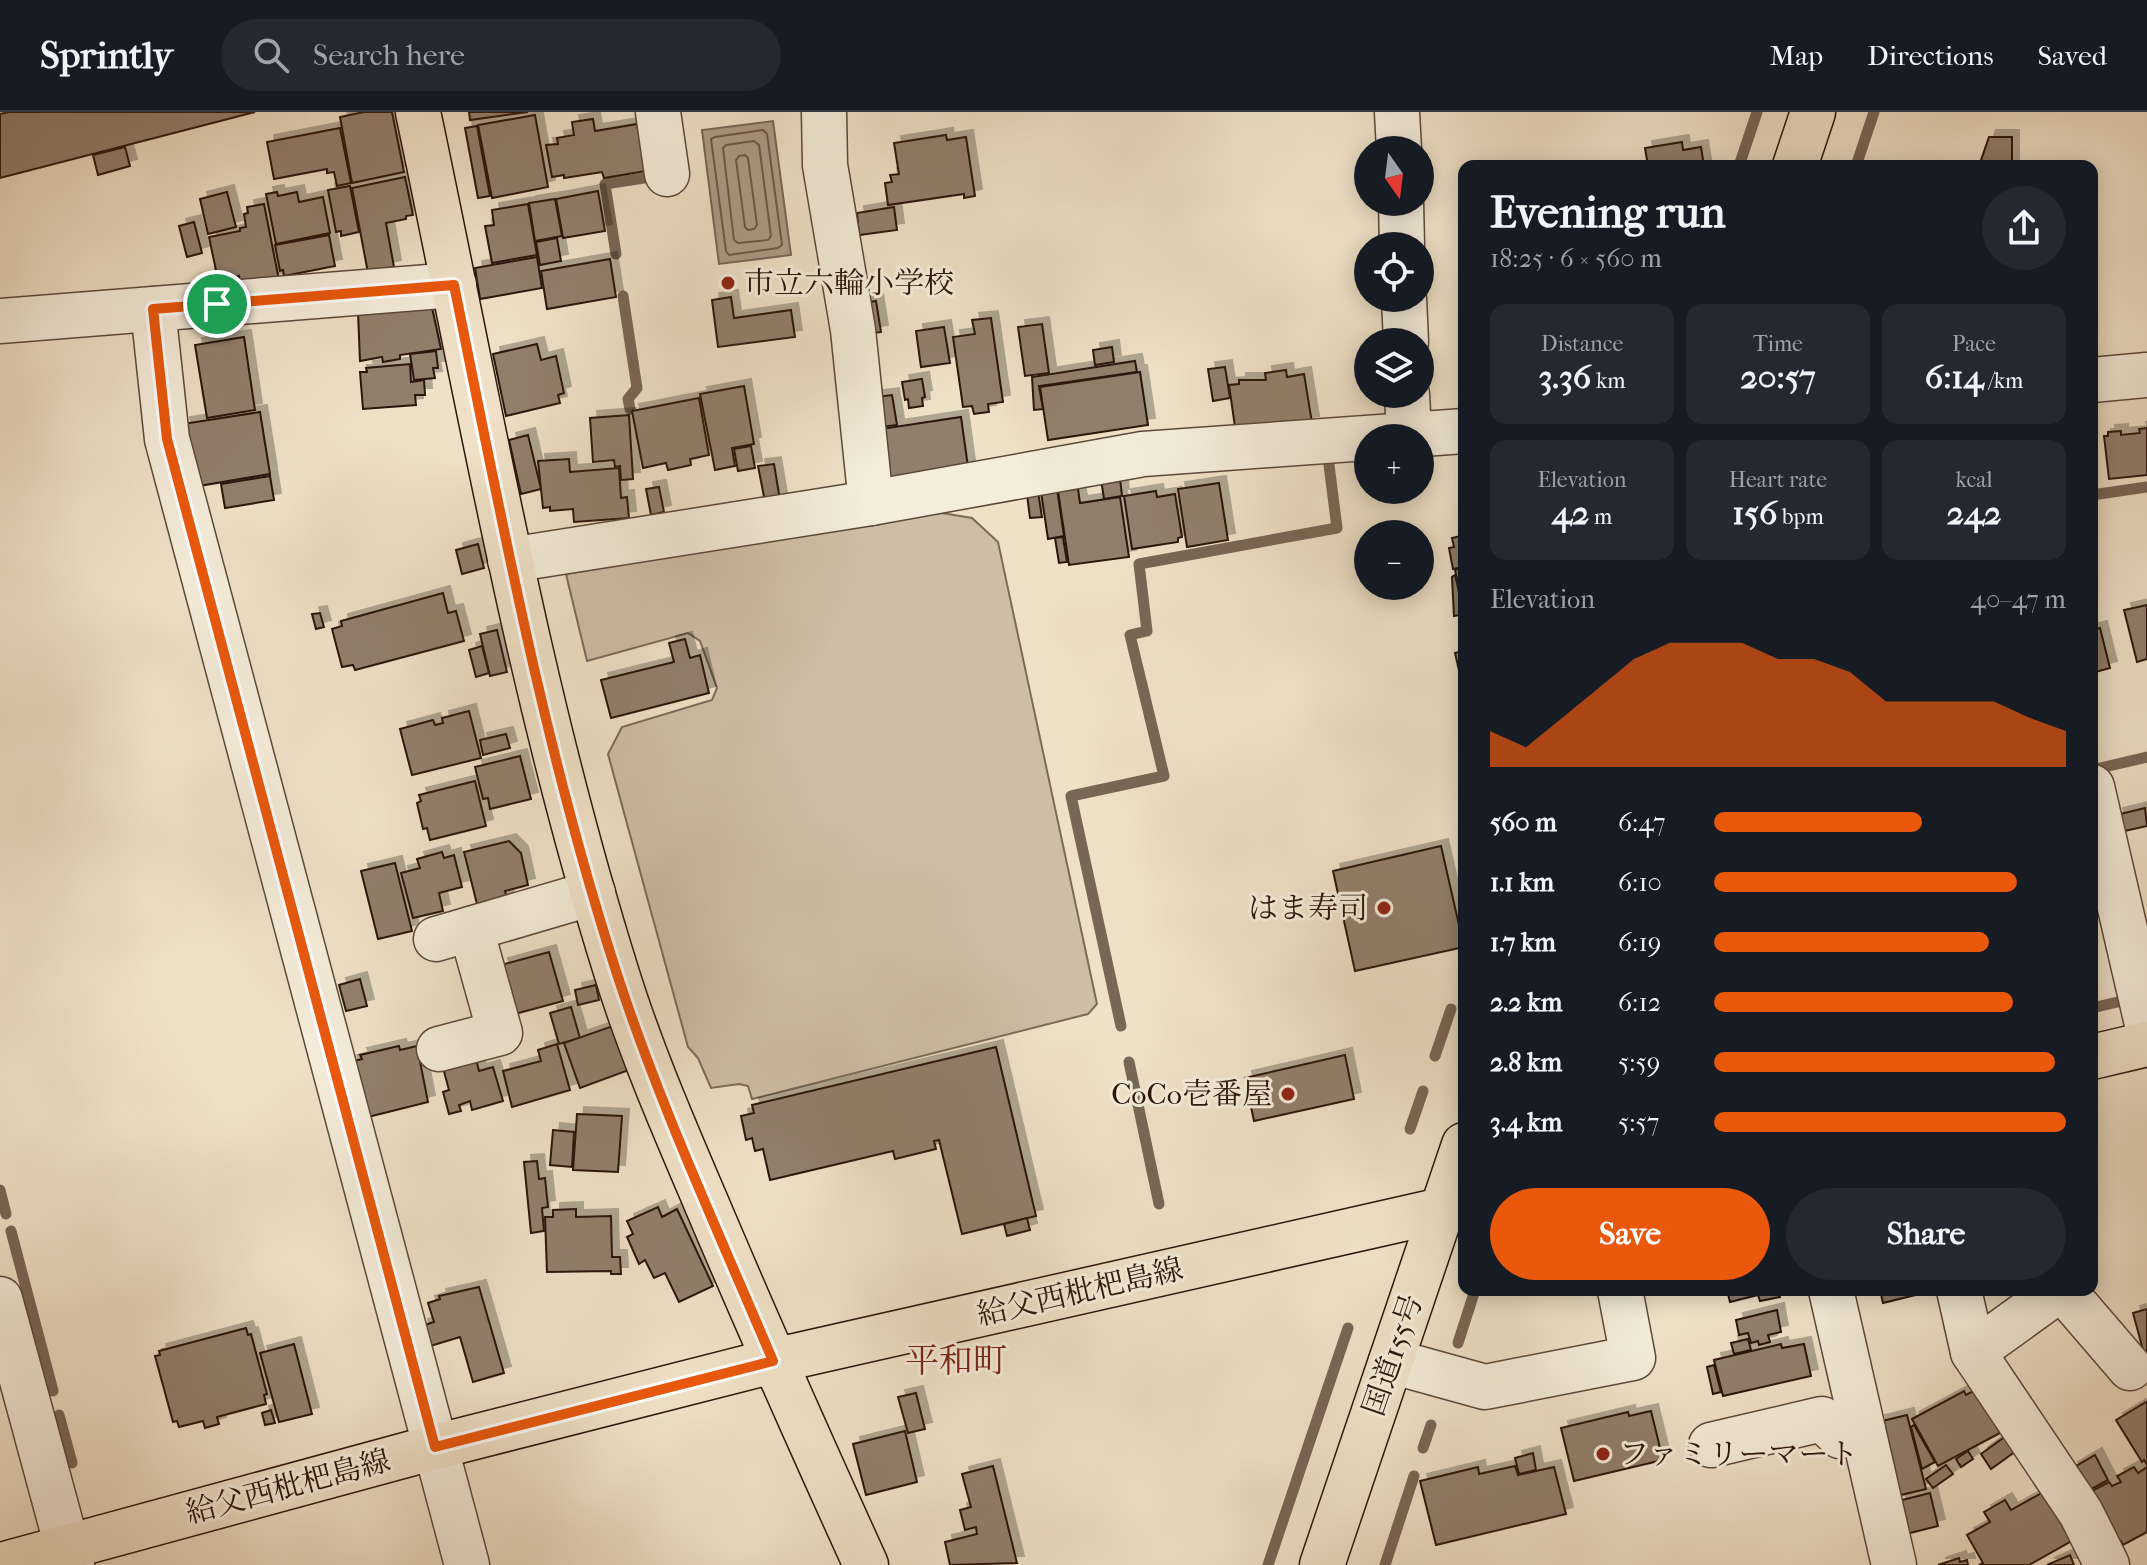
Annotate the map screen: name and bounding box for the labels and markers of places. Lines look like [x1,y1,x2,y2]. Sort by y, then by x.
place label: 市立六輪小学校 [744,266,954,301]
pin [183,270,251,338]
marker: 市立六輪小学校 [719,274,737,292]
place label: はま寿司 [1248,891,1368,926]
marker: はま寿司 [1375,899,1393,917]
place label: CoCo壱番屋 [1111,1077,1272,1112]
marker: CoCo壱番屋 [1279,1085,1297,1103]
place label: ファミリーマート [1619,1437,1858,1472]
marker: ファミリーマート [1594,1445,1612,1463]

